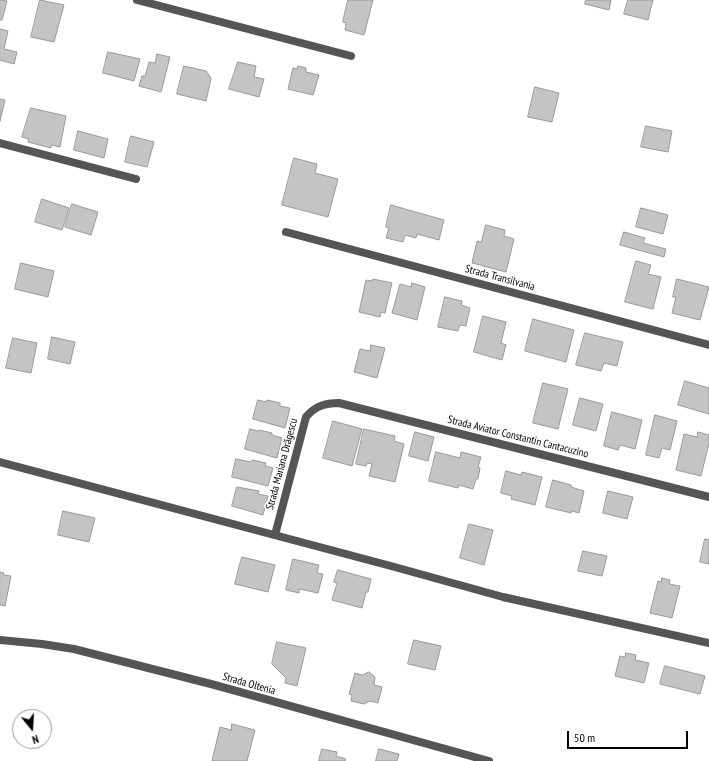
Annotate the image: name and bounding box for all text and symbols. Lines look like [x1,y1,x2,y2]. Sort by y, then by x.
street label: Strada Transilvania [464,262,536,294]
street label: Strada Aviator Constantin Cantacuzino [446,413,590,461]
street label: Strada Mariana Drăgescu [263,417,301,511]
street label: Strada Oltenia [221,670,277,698]
north arrow [12,709,52,749]
scale bar [569,723,690,749]
text: 50 m [574,730,595,745]
text: N [30,732,40,747]

